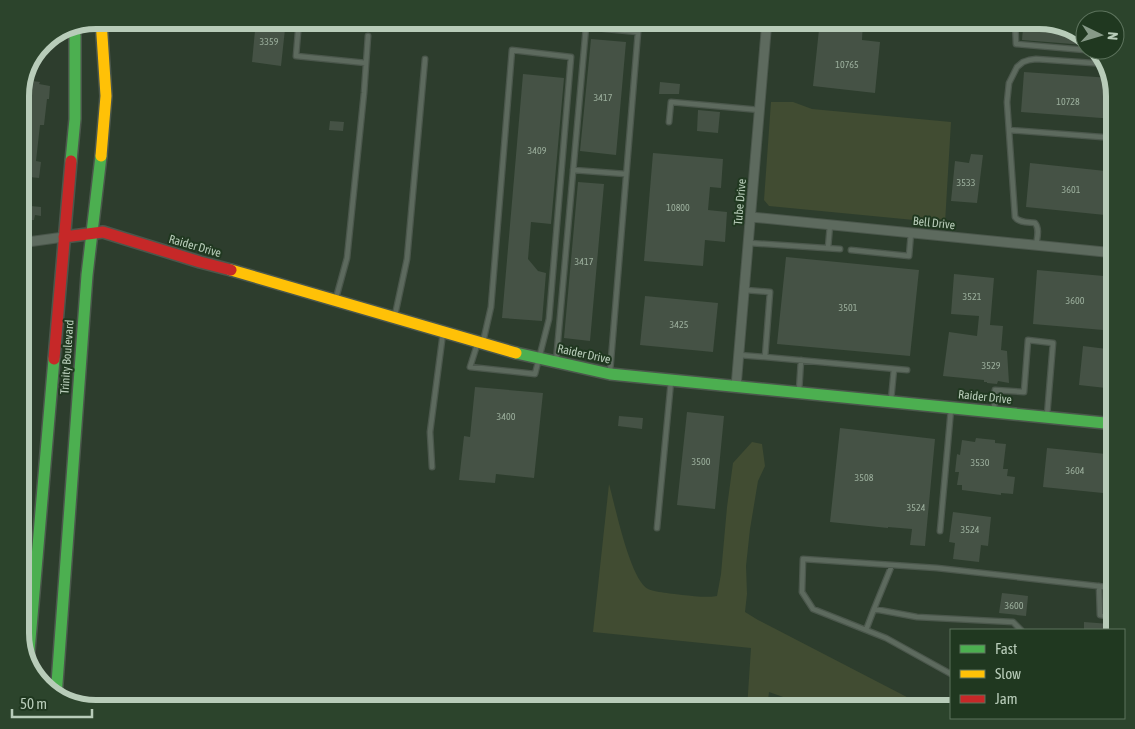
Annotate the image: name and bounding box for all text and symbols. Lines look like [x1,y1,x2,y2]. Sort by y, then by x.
north arrow [1075,10,1125,60]
text: N [1105,31,1121,41]
house number: 3359 [260,36,279,47]
house number: 10765 [835,59,859,70]
house number: 3417 [594,92,613,103]
house number: 10728 [1056,96,1080,107]
house number: 3409 [528,145,547,156]
house number: 3533 [957,177,976,188]
street label: Tube Drive [731,178,749,226]
house number: 3601 [1062,184,1081,195]
house number: 10800 [666,202,690,213]
street label: Bell Drive [912,214,956,232]
street label: Raider Drive [167,232,223,260]
house number: 3417 [575,256,594,267]
house number: 3521 [963,291,982,302]
house number: 3600 [1066,295,1085,306]
house number: 3501 [839,302,858,313]
street label: Trinity Boulevard [57,319,77,395]
house number: 3425 [670,319,689,330]
street label: Raider Drive [556,342,612,366]
house number: 3529 [982,360,1001,371]
street label: Raider Drive [957,387,1013,407]
house number: 3400 [497,411,516,422]
house number: 3500 [692,456,711,467]
house number: 3530 [971,457,990,468]
house number: 3604 [1066,465,1085,476]
house number: 3508 [855,472,874,483]
house number: 3524 [907,502,926,513]
house number: 3524 [961,524,980,535]
house number: 3600 [1005,600,1024,611]
legend [950,629,1125,719]
text: Fast [995,640,1017,657]
text: Slow [995,665,1021,682]
scale bar [12,686,92,718]
text: Jam [995,690,1018,707]
text: 50 m [20,695,47,712]

